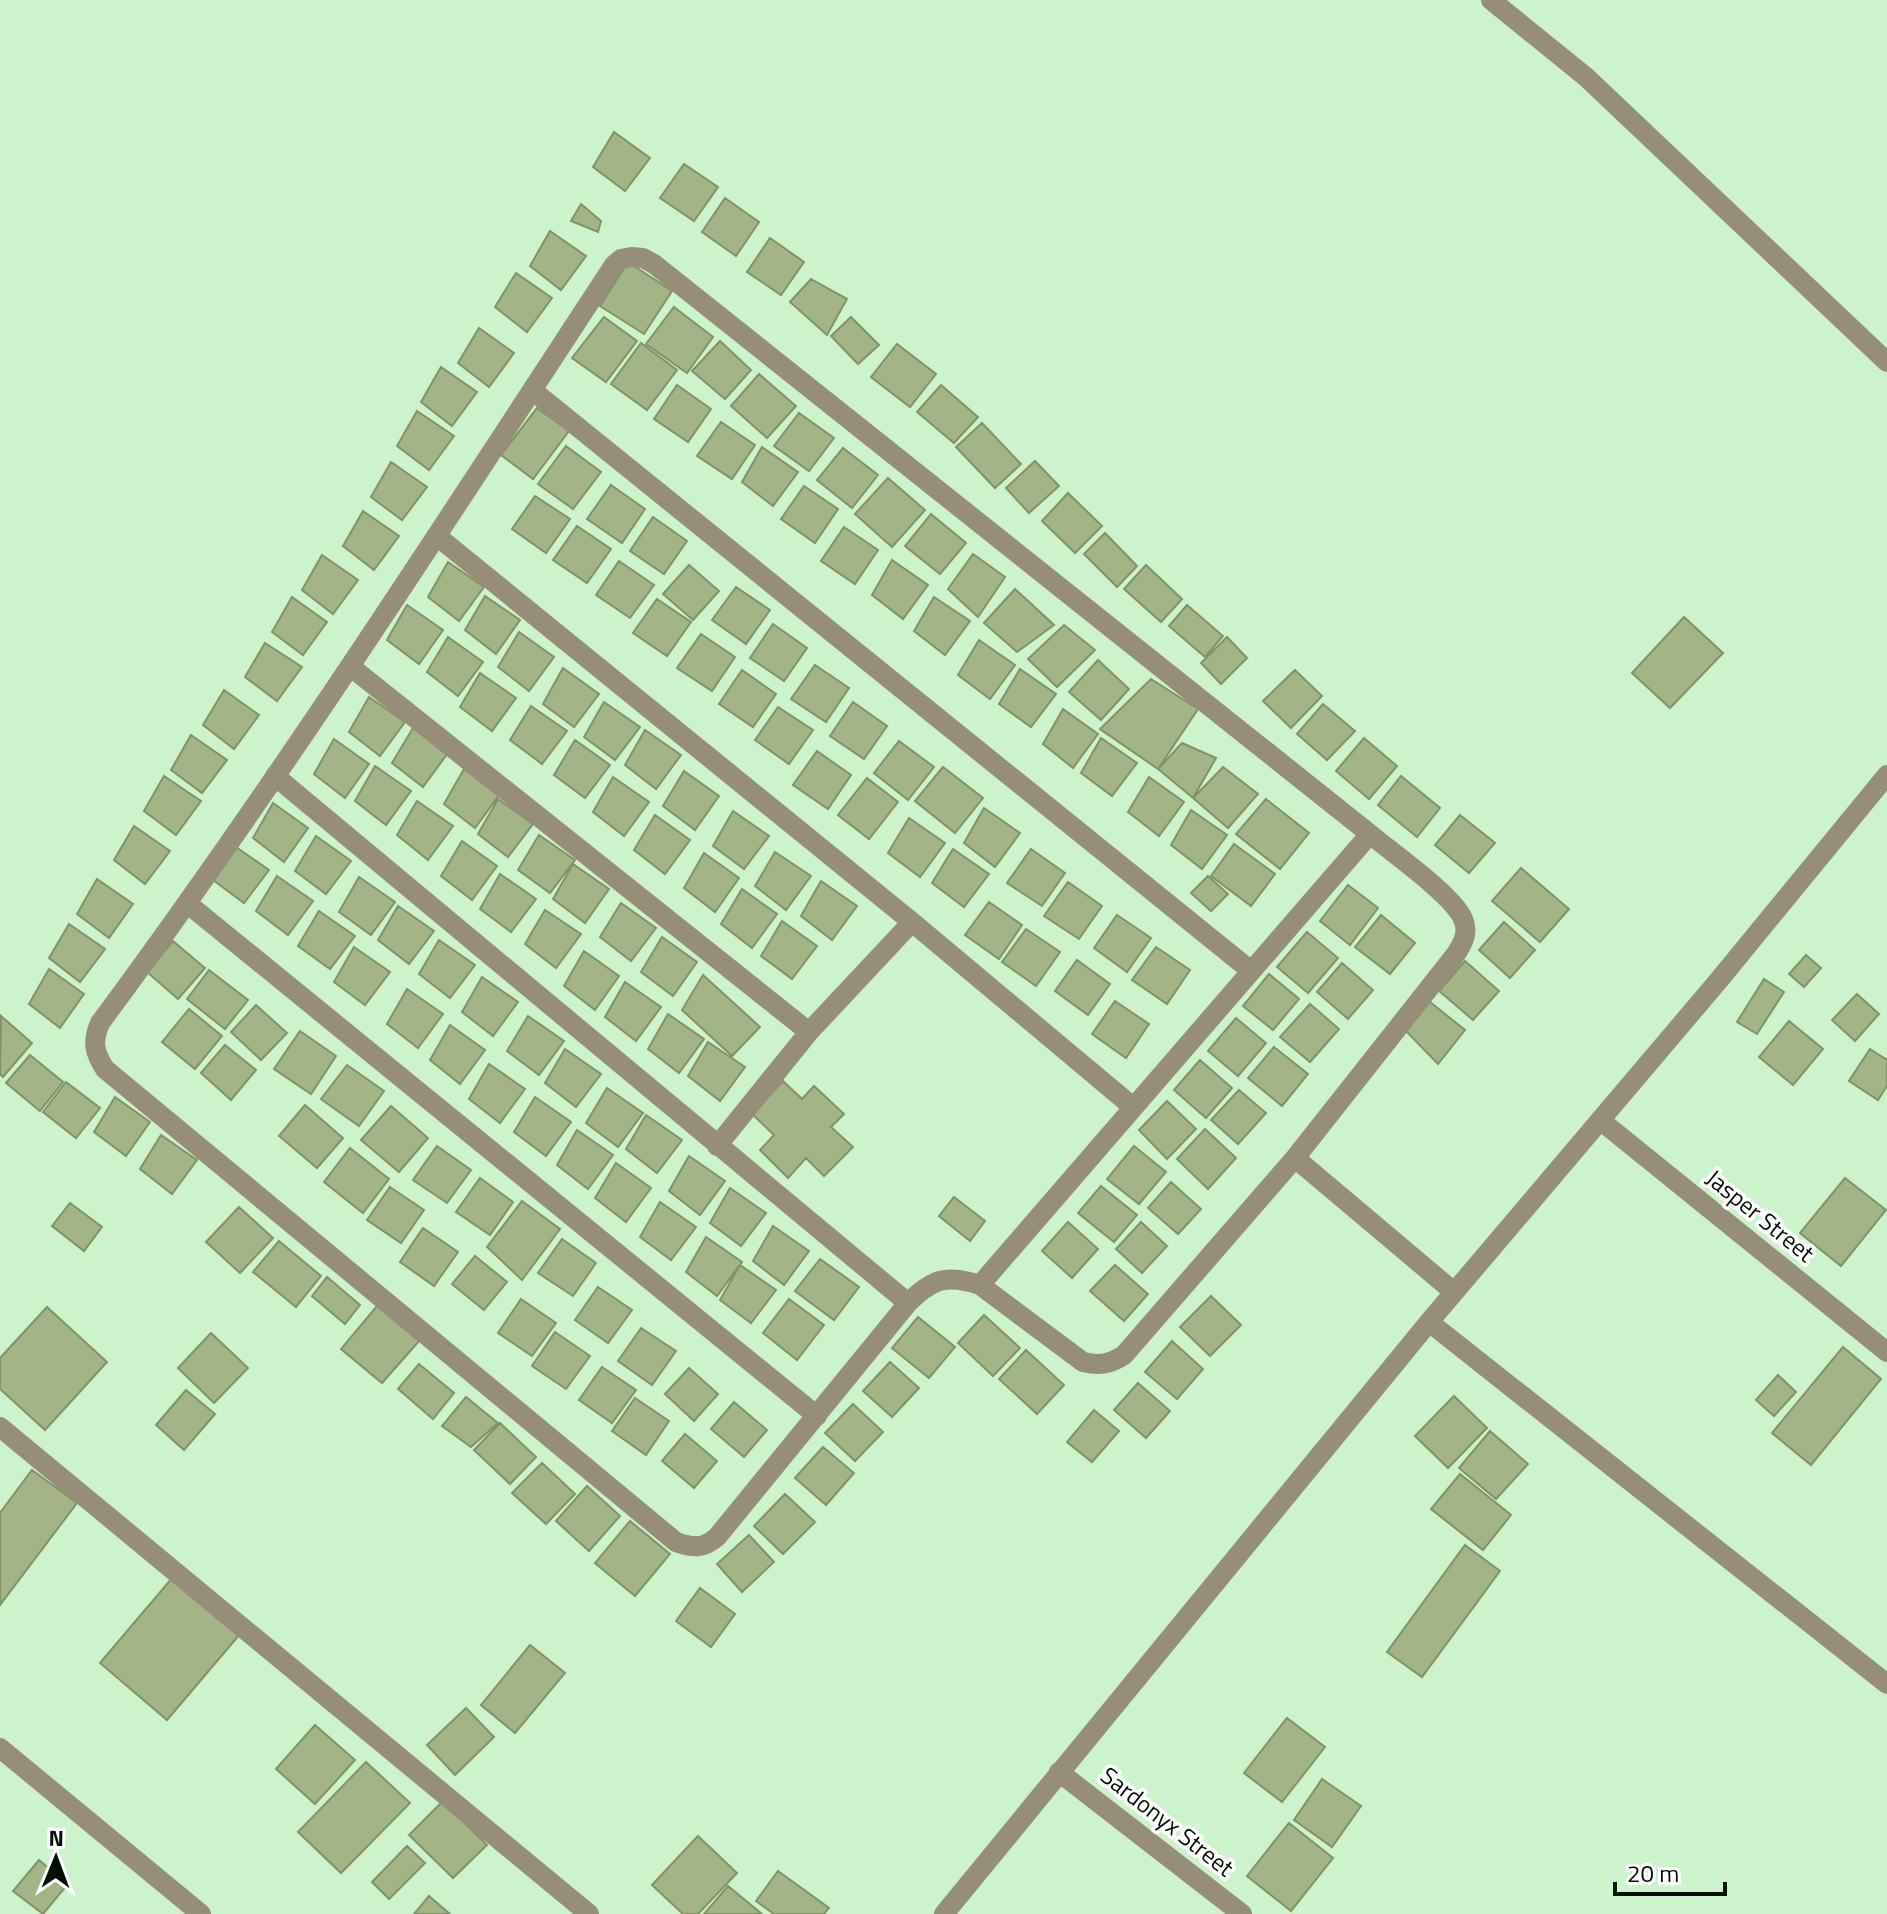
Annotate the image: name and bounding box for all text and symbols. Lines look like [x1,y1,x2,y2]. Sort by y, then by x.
street label: Jasper Street [1699,1160,1823,1271]
street label: Sardonyx Street [1093,1758,1242,1885]
north arrow [16,1818,96,1898]
text: N [48,1821,64,1855]
scale bar [1615,1846,1725,1896]
text: 20 m [1627,1855,1679,1891]

